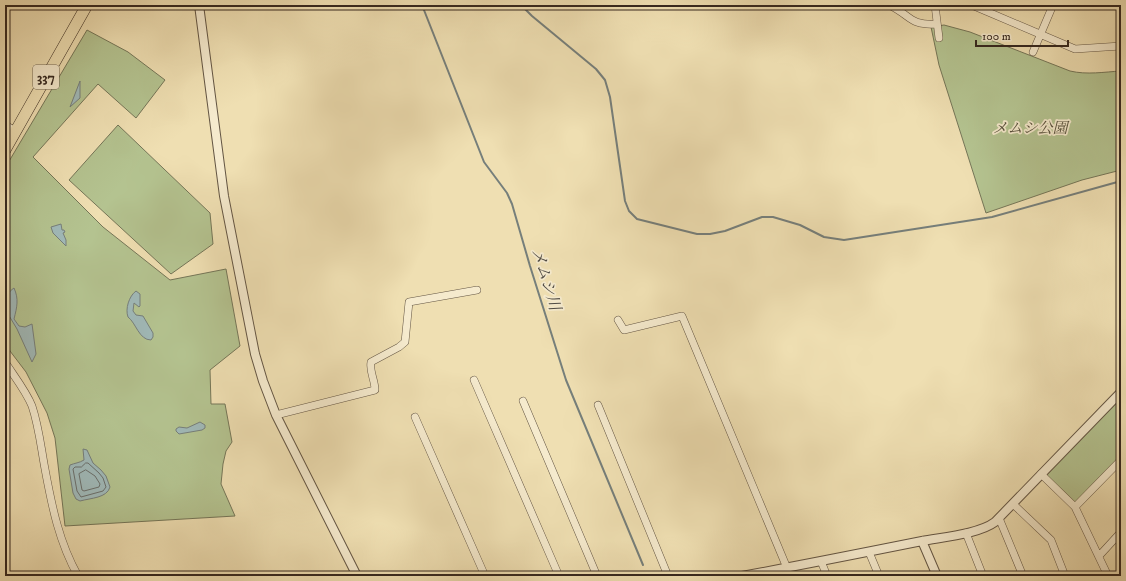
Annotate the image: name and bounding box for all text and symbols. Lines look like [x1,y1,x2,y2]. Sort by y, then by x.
scale bar [976,22,1068,48]
text: 100 m [982,29,1011,44]
road number: 337 [33,65,59,89]
park label: メムシ公園 [992,119,1070,138]
water label: メムシ川 [527,246,566,315]

